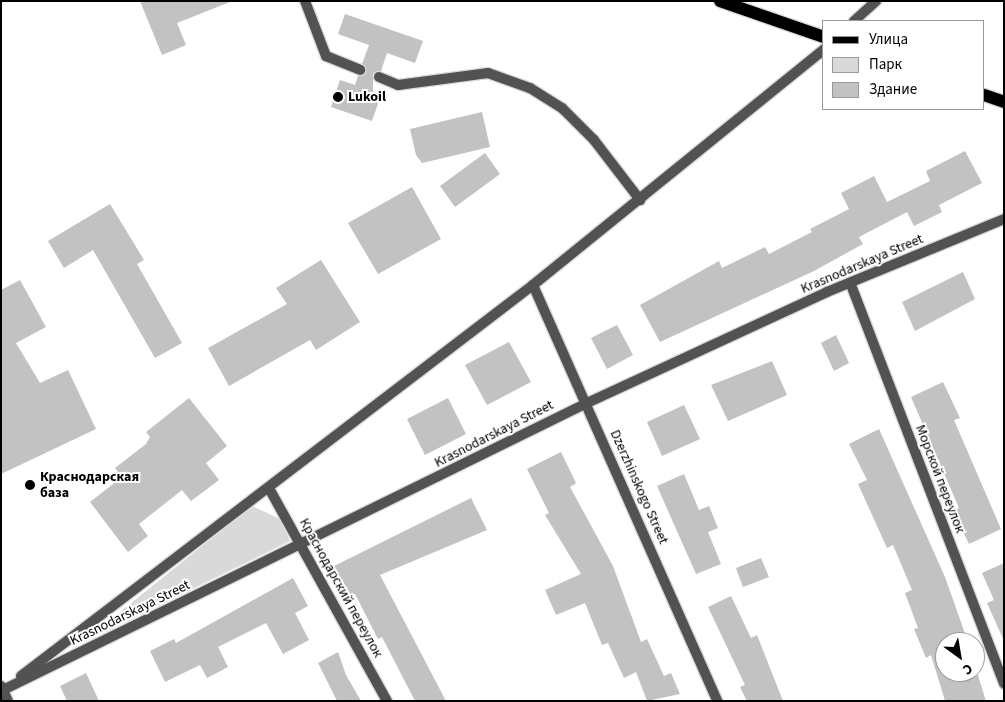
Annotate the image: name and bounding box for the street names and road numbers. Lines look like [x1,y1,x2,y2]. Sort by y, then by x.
street label: Krasnodarskaya Street [798,231,926,297]
street label: Krasnodarskaya Street [432,397,556,471]
street label: Морской переулок [912,422,968,536]
street label: Dzerzhinskogo Street [606,427,672,547]
street label: Краснодарский переулок [296,515,386,661]
street label: Krasnodarskaya Street [67,577,193,649]

